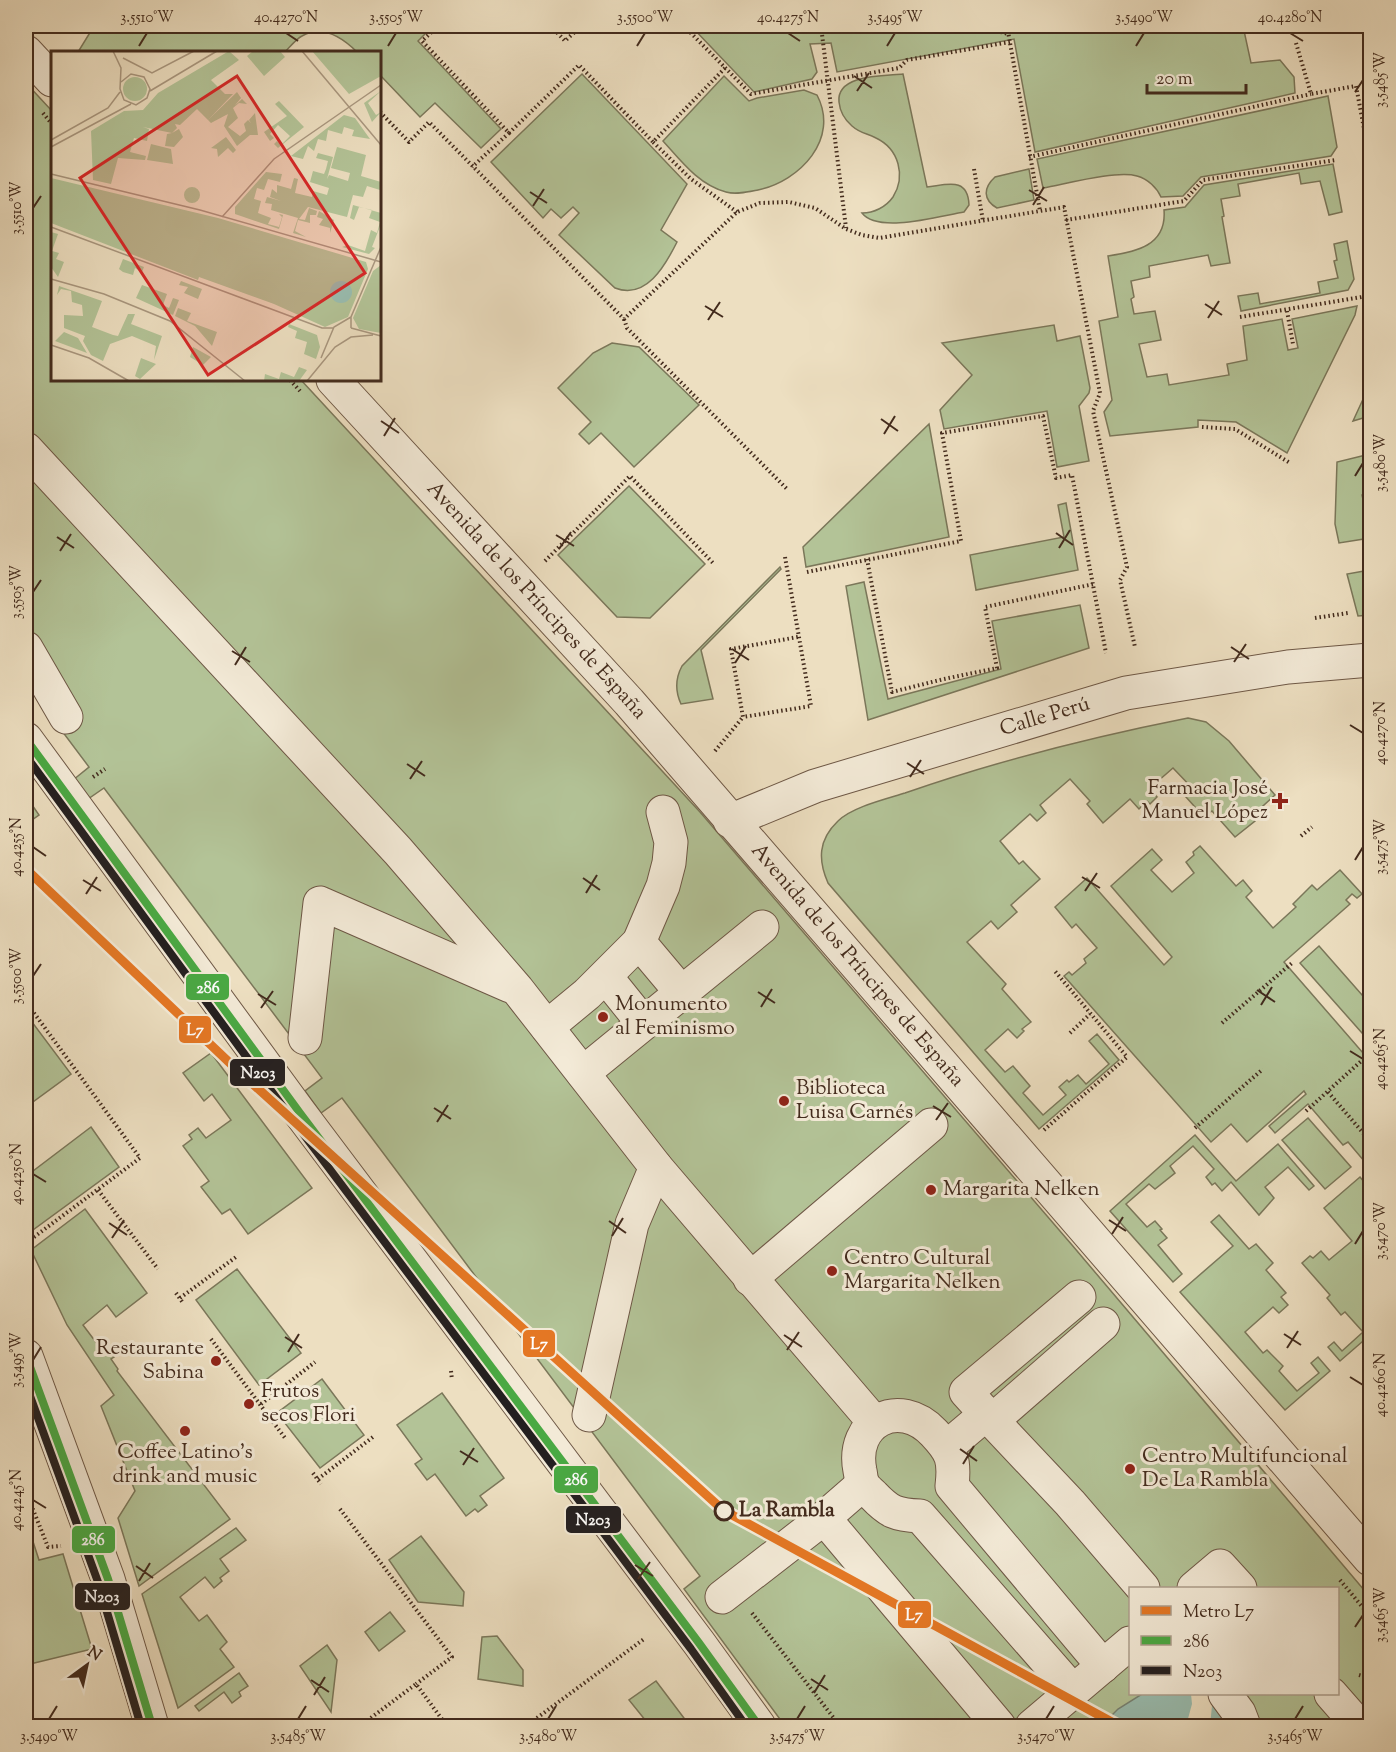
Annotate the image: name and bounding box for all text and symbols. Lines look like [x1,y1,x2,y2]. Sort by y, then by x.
text: 3.5510°W [120,8,174,29]
text: 40.4270°N [254,8,318,29]
text: 3.5505°W [369,8,423,29]
text: 3.5500°W [617,8,674,29]
text: 40.4275°N [757,8,819,29]
text: 3.5495°W [867,8,923,29]
text: 3.5490°W [1115,8,1173,29]
text: 40.4280°N [1258,8,1322,29]
inset map [51,51,381,381]
text: 3.5485°W [1371,52,1392,108]
scale bar [1147,57,1246,95]
text: 20 m [1156,67,1193,93]
text: 3.5510°W [7,181,28,235]
text: 3.5480°W [1371,434,1392,492]
street label: Avenida de los Príncipes de España [419,475,653,727]
text: 3.5505°W [7,565,28,619]
street label: Calle Perú [996,690,1094,745]
text: 40.4270°N [1371,701,1392,765]
place label: Farmacia José Manuel López [1141,774,1268,828]
marker: Farmacia José Manuel López [1273,794,1287,808]
text: 40.4255°N [7,817,28,877]
text: 3.5475°W [1371,819,1392,875]
street label: Avenida de los Príncipes de España [743,837,971,1094]
text: 3.5500°W [7,947,28,1004]
line badge: 286 [185,973,230,1001]
text: 286 [196,978,220,1001]
place label: Monumento al Feminismo [615,990,735,1044]
marker: Monumento al Feminismo [596,1010,610,1024]
line badge: L7 [178,1015,212,1044]
text: L7 [186,1020,205,1043]
text: 40.4265°N [1371,1028,1392,1090]
line badge: N203 [229,1058,286,1087]
text: N203 [241,1063,276,1086]
place label: Biblioteca Luisa Carnés [796,1074,913,1128]
marker: Biblioteca Luisa Carnés [777,1094,791,1108]
text: 40.4250°N [7,1143,28,1205]
place label: Margarita Nelken [943,1175,1100,1205]
marker: Margarita Nelken [924,1183,938,1197]
text: 3.5470°W [1371,1202,1392,1260]
place label: Centro Cultural Margarita Nelken [844,1244,1001,1298]
marker: Centro Cultural Margarita Nelken [825,1264,839,1278]
line badge: L7 [522,1329,556,1358]
text: 3.5495°W [7,1332,28,1388]
place label: Restaurante Sabina [96,1334,204,1388]
text: L7 [530,1334,549,1357]
text: 40.4260°N [1371,1353,1392,1417]
marker: Restaurante Sabina [209,1354,223,1368]
place label: Frutos secos Flori [261,1377,355,1431]
marker: Frutos secos Flori [242,1397,256,1411]
marker: Coffee Latino's drink and music [178,1424,192,1438]
place label: Coffee Latino's drink and music [113,1438,257,1492]
place label: Centro Multifuncional De La Rambla [1142,1442,1348,1496]
marker: Centro Multifuncional De La Rambla [1123,1462,1137,1476]
line badge: 286 [553,1465,599,1494]
text: 40.4245°N [7,1469,28,1531]
text: 286 [564,1470,588,1493]
place label: La Rambla [739,1496,835,1526]
marker: La Rambla [714,1501,734,1521]
line badge: N203 [565,1505,622,1534]
text: N203 [576,1510,611,1533]
line badge: 286 [71,1525,116,1554]
text: 286 [81,1530,105,1553]
line badge: N203 [74,1582,131,1611]
text: N203 [85,1587,120,1610]
legend [1129,1587,1339,1695]
text: 3.5465°W [1371,1587,1392,1643]
line badge: L7 [897,1600,932,1629]
text: Metro L7 [1183,1600,1254,1626]
text: L7 [905,1605,924,1628]
text: 286 [1183,1630,1209,1656]
north arrow [57,1635,117,1695]
text: N [82,1641,106,1668]
text: N203 [1183,1660,1222,1686]
text: 3.5490°W [20,1727,78,1748]
text: 3.5485°W [270,1727,326,1748]
text: 3.5480°W [519,1727,577,1748]
text: 3.5475°W [769,1727,825,1748]
text: 3.5470°W [1017,1727,1075,1748]
text: 3.5465°W [1267,1727,1323,1748]

